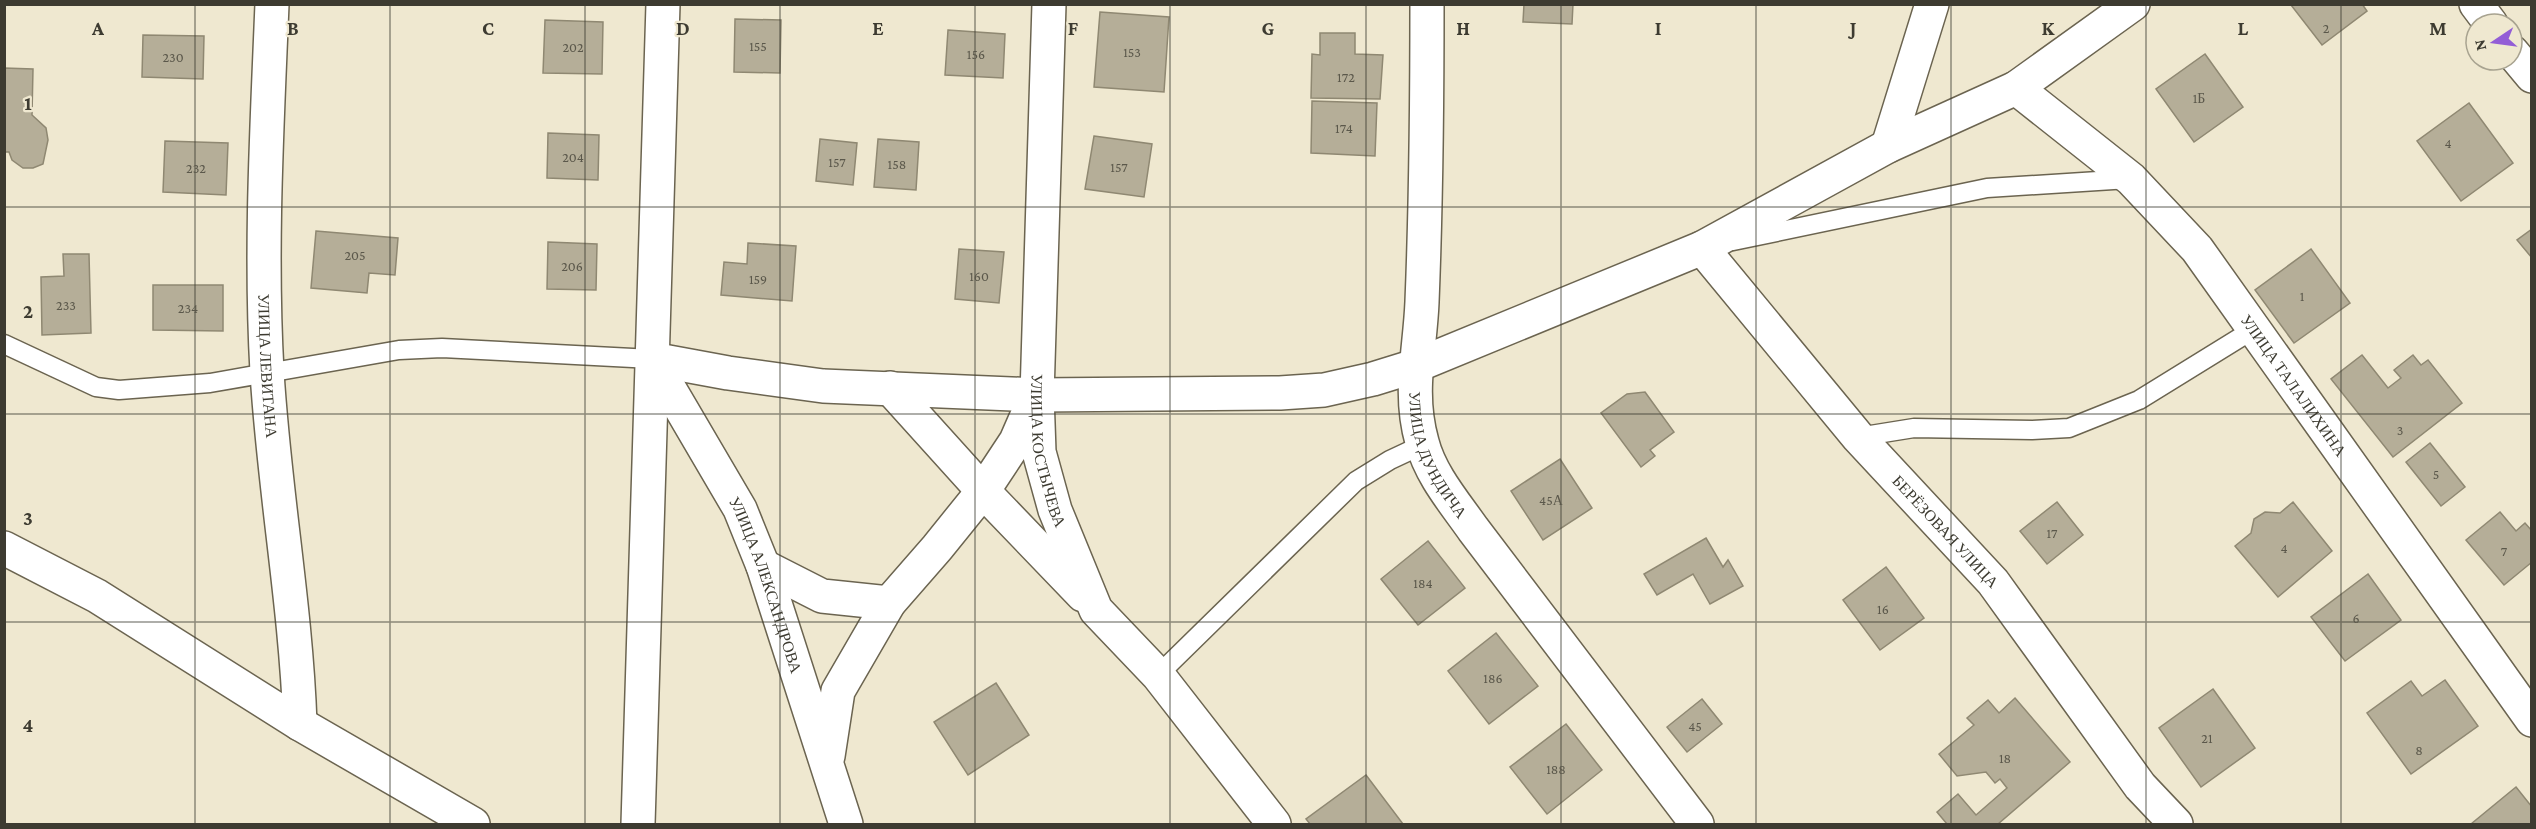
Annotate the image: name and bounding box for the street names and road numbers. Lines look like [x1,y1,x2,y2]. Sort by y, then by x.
street label: УЛИЦА ЛЕВИТАНА [255,293,281,439]
street label: УЛИЦА ТАЛАЛИХИНА [2238,311,2350,460]
street label: УЛИЦА КОСТЫЧЕВА [1028,374,1070,530]
street label: УЛИЦА ДУНДИЧА [1407,391,1471,522]
street label: БЕРЁЗОВАЯ УЛИЦА [1889,472,2003,591]
street label: УЛИЦА АЛЕКСАНДРОВА [726,493,805,675]

